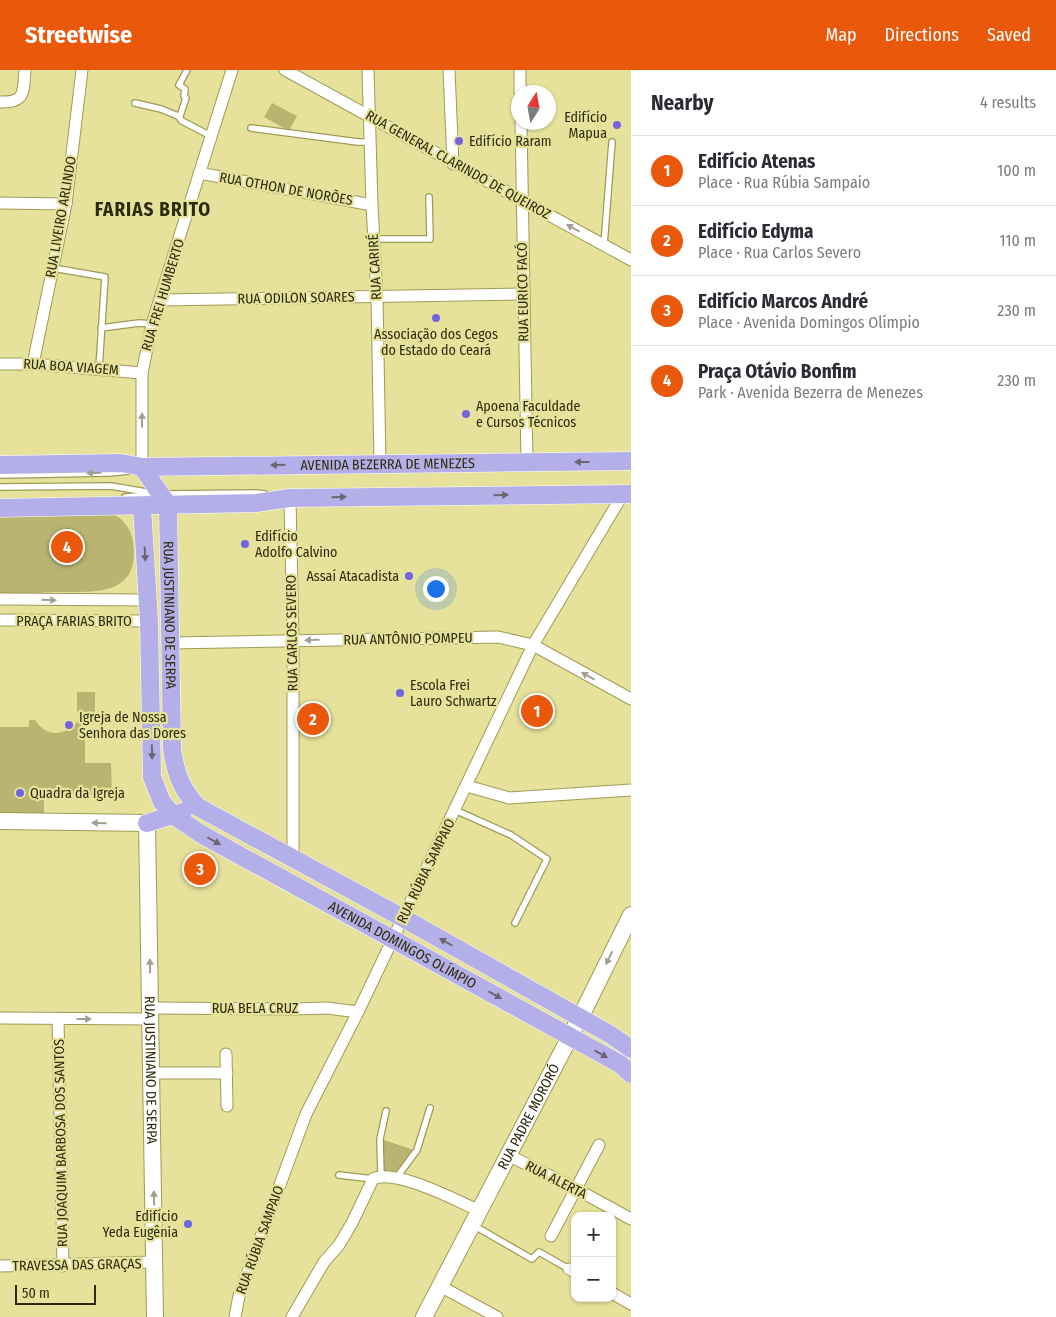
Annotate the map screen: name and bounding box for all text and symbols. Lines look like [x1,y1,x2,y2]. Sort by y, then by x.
text: Streetwise [25,21,132,49]
text: Map [825,24,857,46]
text: Directions [885,24,959,46]
text: Saved [987,24,1031,46]
north arrow [511,85,556,130]
text: Nearby [651,90,713,116]
text: 4 results [980,93,1036,112]
street label: RUA GENERAL CLARINDO DE QUEIROZ [363,107,554,223]
place label: Edifício Mapua [564,109,607,142]
marker: Edifício Mapua [611,119,623,131]
place label: Edifício Raram [469,133,552,150]
marker: Edifício Raram [453,135,465,147]
text: Edifício Atenas [698,150,815,173]
street label: RUA LIVEIRO ARLINDO [42,155,80,279]
text: 1 [664,161,670,180]
text: 100 m [997,161,1036,180]
street label: RUA OTHON DE NORÕES [218,169,354,209]
text: Place · Rua Rúbia Sampaio [698,173,870,192]
district label: FARIAS BRITO [95,198,211,221]
text: Edifício Edyma [698,220,813,243]
one-way arrow [565,224,580,232]
text: 2 [663,231,671,250]
text: 110 m [999,231,1036,250]
street label: RUA CARIRÉ [364,233,385,301]
street label: RUA FREI HUMBERTO [138,237,188,353]
street label: RUA EURICO FACÓ [513,242,532,342]
text: Place · Rua Carlos Severo [698,243,861,262]
street label: RUA ODILON SOARES [237,288,355,308]
text: Edifício Marcos André [698,290,868,313]
text: 3 [663,301,671,320]
text: 230 m [997,301,1036,320]
marker: Associação dos Cegos do Estado do Ceará [430,312,442,324]
text: Place · Avenida Domingos Olímpio [698,313,920,332]
place label: Associação dos Cegos do Estado do Ceará [374,326,498,359]
street label: RUA BOA VIAGEM [23,355,119,379]
text: Praça Otávio Bonfim [698,360,857,383]
text: 4 [663,371,671,390]
text: 230 m [997,371,1036,390]
text: Park · Avenida Bezerra de Menezes [698,383,923,402]
place label: Apoena Faculdade e Cursos Técnicos [476,398,580,431]
marker: Apoena Faculdade e Cursos Técnicos [460,408,472,420]
one-way arrow [138,412,146,428]
street label: AVENIDA BEZERRA DE MENEZES [300,454,475,474]
one-way arrow [574,458,590,466]
one-way arrow [270,462,286,470]
one-way arrow [86,469,102,477]
one-way arrow [493,491,509,499]
one-way arrow [331,493,347,501]
pin: 4 [51,528,83,566]
place label: Edifício Adolfo Calvino [255,528,337,561]
marker: Edifício Adolfo Calvino [239,538,251,550]
street label: RUA JUSTINIANO DE SERPA [160,541,180,690]
one-way arrow [141,547,149,563]
place label: Assaí Atacadista [306,568,399,585]
marker: Assaí Atacadista [403,570,415,582]
street label: RUA CARLOS SEVERO [282,574,302,691]
your location [423,576,449,602]
one-way arrow [41,596,57,604]
street label: PRAÇA FARIAS BRITO [16,613,132,630]
street label: RUA ANTÔNIO POMPEU [343,628,473,649]
one-way arrow [304,636,320,644]
one-way arrow [581,672,596,680]
place label: Escola Frei Lauro Schwartz [410,677,497,710]
marker: Escola Frei Lauro Schwartz [394,687,406,699]
pin: 1 [521,692,553,730]
pin: 2 [297,700,329,738]
place label: Igreja de Nossa Senhora das Dores [79,709,186,742]
marker: Igreja de Nossa Senhora das Dores [63,719,75,731]
one-way arrow [148,744,156,760]
place label: Quadra da Igreja [30,785,125,802]
marker: Quadra da Igreja [14,787,26,799]
street label: RUA RÚBIA SAMPAIO [392,815,459,926]
one-way arrow [90,818,106,826]
one-way arrow [207,837,221,845]
pin: 3 [184,850,216,888]
street label: AVENIDA DOMINGOS OLÍMPIO [326,897,480,992]
one-way arrow [438,938,453,946]
one-way arrow [605,951,613,965]
one-way arrow [146,958,154,974]
one-way arrow [488,990,501,999]
street label: RUA JUSTINIANO DE SERPA [141,996,161,1145]
street label: RUA BELA CRUZ [212,1000,299,1017]
one-way arrow [76,1015,92,1023]
street label: RUA JOAQUIM BARBOSA DOS SANTOS [51,1039,71,1247]
one-way arrow [595,1049,608,1058]
street label: RUA PADRE MORORÓ [494,1060,563,1172]
street label: RUA ALERTA [522,1157,590,1203]
street label: RUA RÚBIA SAMPAIO [231,1183,288,1297]
one-way arrow [149,1190,157,1206]
place label: Edifício Yeda Eugênia [103,1208,178,1241]
map controls [571,1212,616,1302]
button: + [571,1212,616,1257]
marker: Edifício Yeda Eugênia [182,1218,194,1230]
street label: TRAVESSA DAS GRAÇAS [12,1255,142,1275]
button: − [571,1257,616,1302]
scale bar [15,1282,96,1305]
text: 50 m [22,1285,50,1302]

